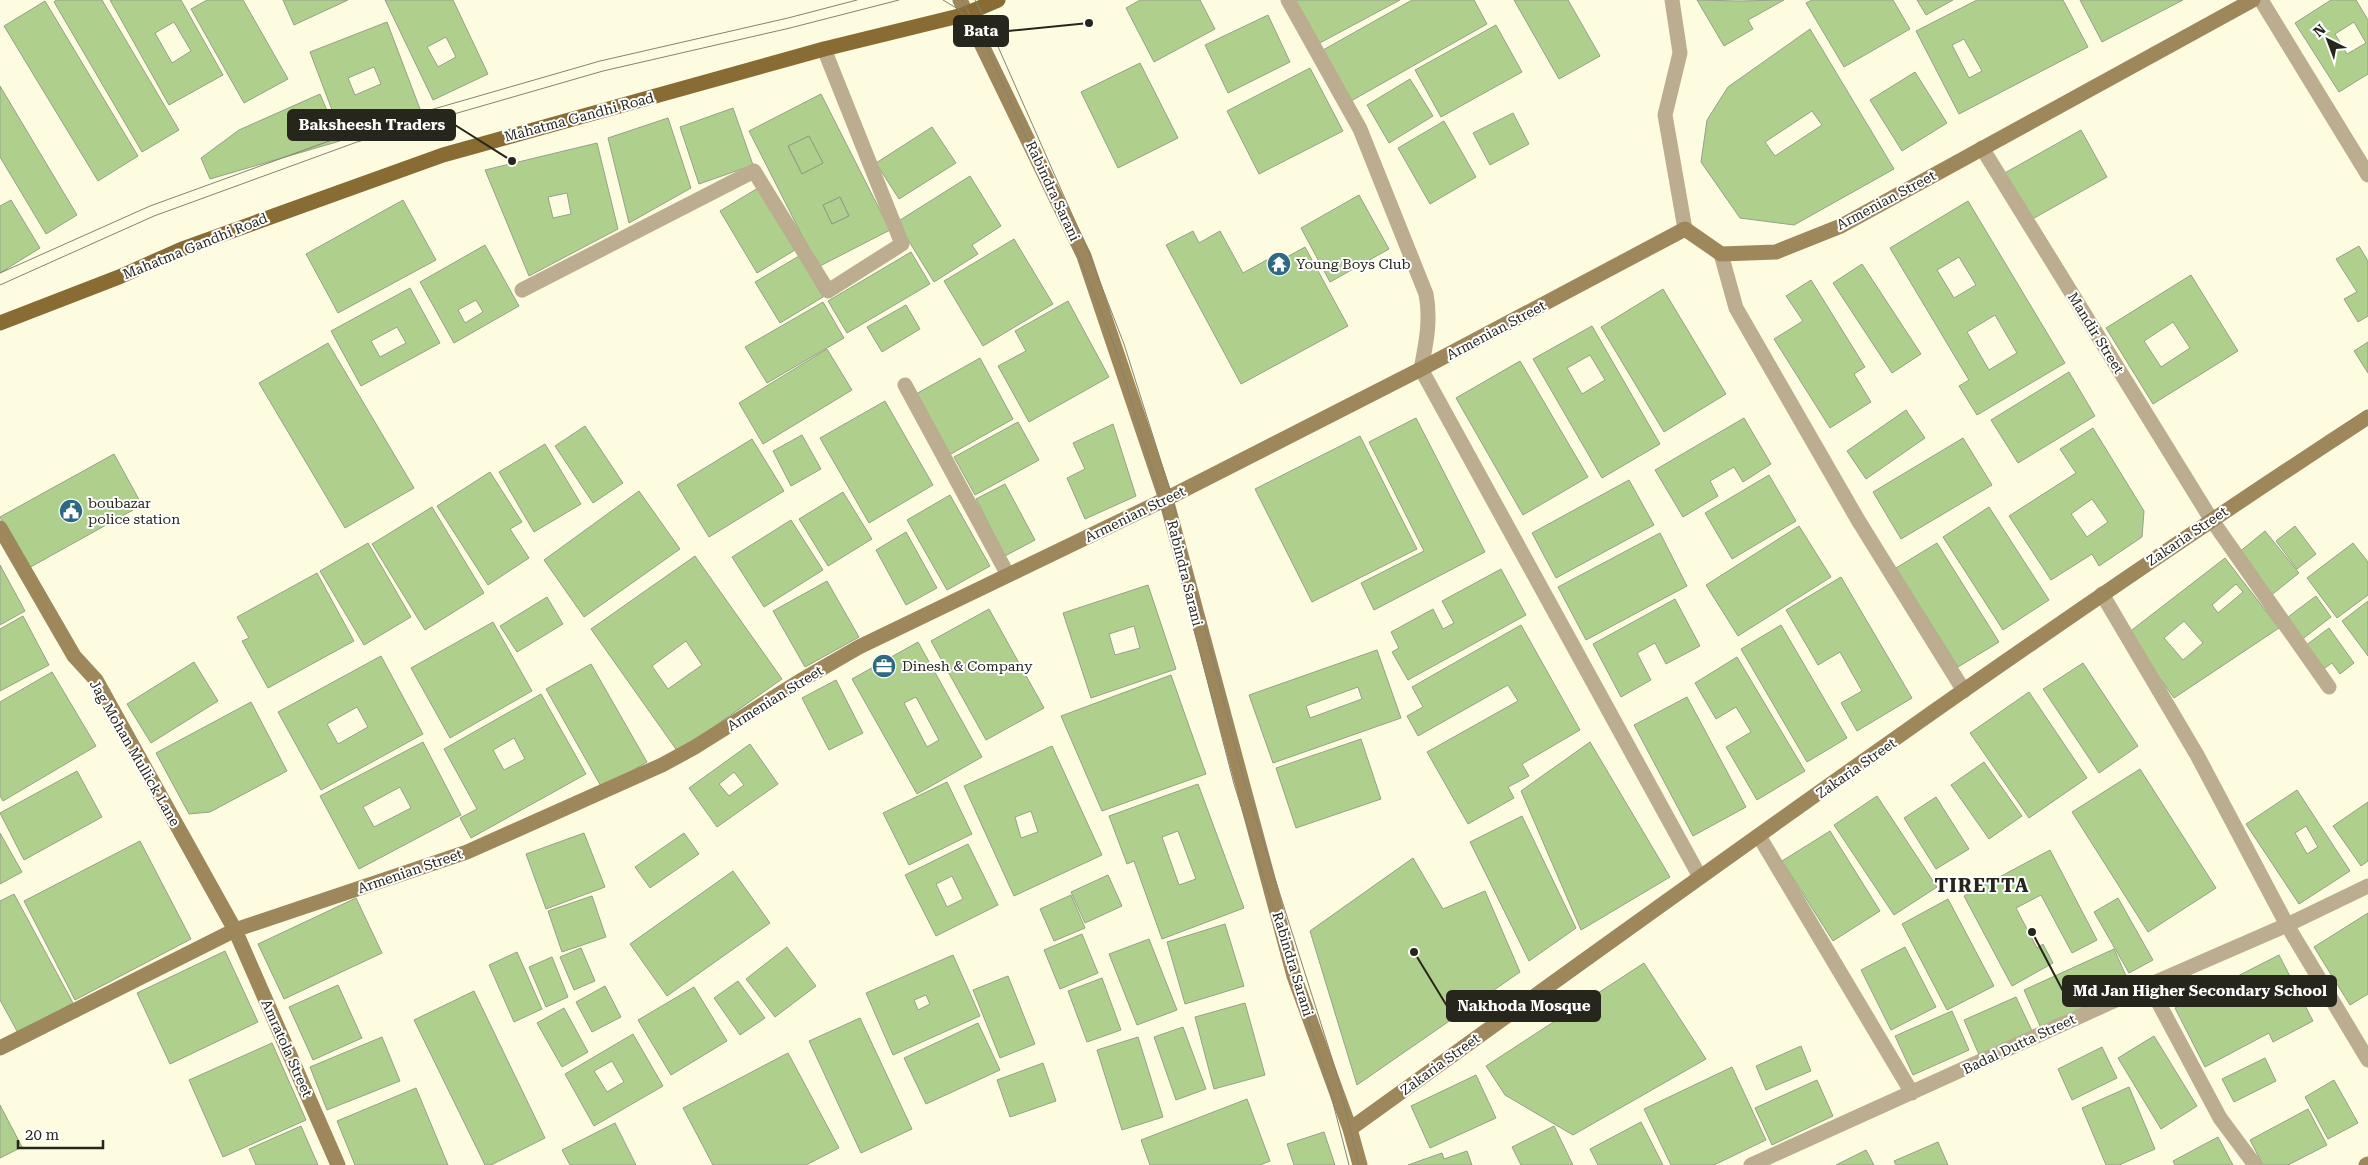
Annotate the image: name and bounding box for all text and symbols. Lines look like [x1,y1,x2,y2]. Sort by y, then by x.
north arrow [2303,15,2353,65]
callout: Bata [954,16,1008,46]
text: N [2310,21,2329,40]
text: Bata [964,22,998,40]
street label: Mahatma Gandhi Road [502,89,656,145]
callout: Baksheesh Traders [288,110,455,140]
text: Baksheesh Traders [299,116,446,134]
street label: Rabindra Sarani [1023,138,1083,244]
street label: Armenian Street [1834,167,1938,233]
street label: Mahatma Gandhi Road [120,210,270,282]
temple icon: Young Boys Club [1266,251,1292,277]
place label: Young Boys Club [1296,256,1411,272]
street label: Mandir Street [2065,289,2127,377]
street label: Armenian Street [1444,297,1548,363]
street label: Armenian Street [1082,483,1188,545]
place label: boubazar police station [88,495,180,527]
public building icon: boubazar police station [58,498,84,524]
street label: Zakaria Street [2144,503,2230,569]
street label: Rabindra Sarani [1164,518,1206,628]
office icon: Dinesh & Company [871,653,897,679]
place label: Dinesh & Company [902,658,1033,674]
street label: Armenian Street [724,662,826,734]
street label: Jag Mohan Mullick Lane [87,677,184,829]
street label: Zakaria Street [1813,735,1899,801]
street label: Armenian Street [355,846,465,896]
district label: TIRETTA [1935,874,2029,897]
street label: Rabindra Sarani [1269,910,1317,1019]
callout: Md Jan Higher Secondary School [2063,976,2336,1006]
text: Md Jan Higher Secondary School [2073,982,2327,1000]
callout: Nakhoda Mosque [1447,991,1600,1021]
street label: Amratola Street [258,997,316,1099]
text: Nakhoda Mosque [1458,997,1591,1015]
street label: Badal Dutta Street [1960,1011,2078,1077]
street label: Zakaria Street [1397,1030,1483,1098]
scale bar [18,1118,102,1150]
text: 20 m [25,1126,60,1144]

